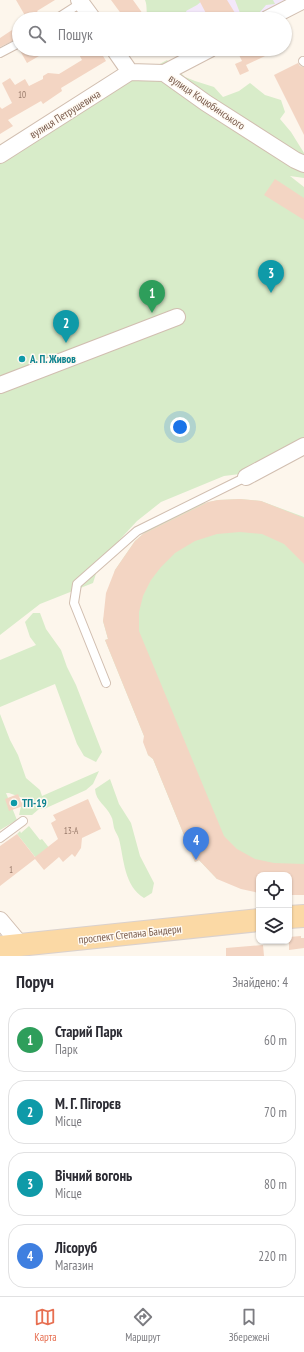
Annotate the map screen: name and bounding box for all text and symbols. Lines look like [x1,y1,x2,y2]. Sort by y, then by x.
search box [12,12,292,56]
icon: search [26,23,48,45]
text: Пошук [58,25,93,44]
street label: вулиця Коцюбинського [166,71,248,133]
street label: вулиця Петрушевича [27,87,103,141]
house number: 10 [18,89,26,100]
pin: 3 [258,260,284,293]
pin: 1 [139,280,165,313]
pin: 2 [53,310,79,343]
place label: А. П. Живов [29,352,76,366]
marker: А. П. Живов [17,354,27,364]
your location [170,417,190,437]
place label: ТП-19 [22,796,47,810]
marker: ТП-19 [9,798,19,808]
house number: 13-А [64,825,79,836]
pin: 4 [183,827,209,860]
house number: 1 [9,864,13,875]
map controls [256,872,292,944]
button: locate [256,872,292,908]
button: layers [256,908,292,944]
street label: проспект Степана Бандери [78,922,182,946]
text: Поруч [16,971,54,993]
text: Знайдено: 4 [232,974,288,991]
text: Старий Парк [55,1022,123,1041]
text: 1 [27,1032,33,1049]
text: 60 m [264,1032,287,1049]
text: Парк [55,1041,78,1058]
text: М. Г. Пігорєв [55,1094,121,1113]
text: 2 [27,1104,33,1121]
text: 70 m [264,1104,287,1121]
text: Місце [55,1113,82,1130]
text: Вічний вогонь [55,1166,132,1185]
text: 3 [27,1176,33,1193]
text: 80 m [264,1176,287,1193]
text: Місце [55,1185,82,1202]
text: Лісоруб [55,1238,97,1257]
text: 4 [27,1248,33,1265]
text: 220 m [258,1248,287,1265]
text: Магазин [55,1257,93,1274]
tab: Карта [34,1306,57,1344]
tab: Маршрут [125,1306,160,1344]
tab: Збережені [229,1306,270,1344]

